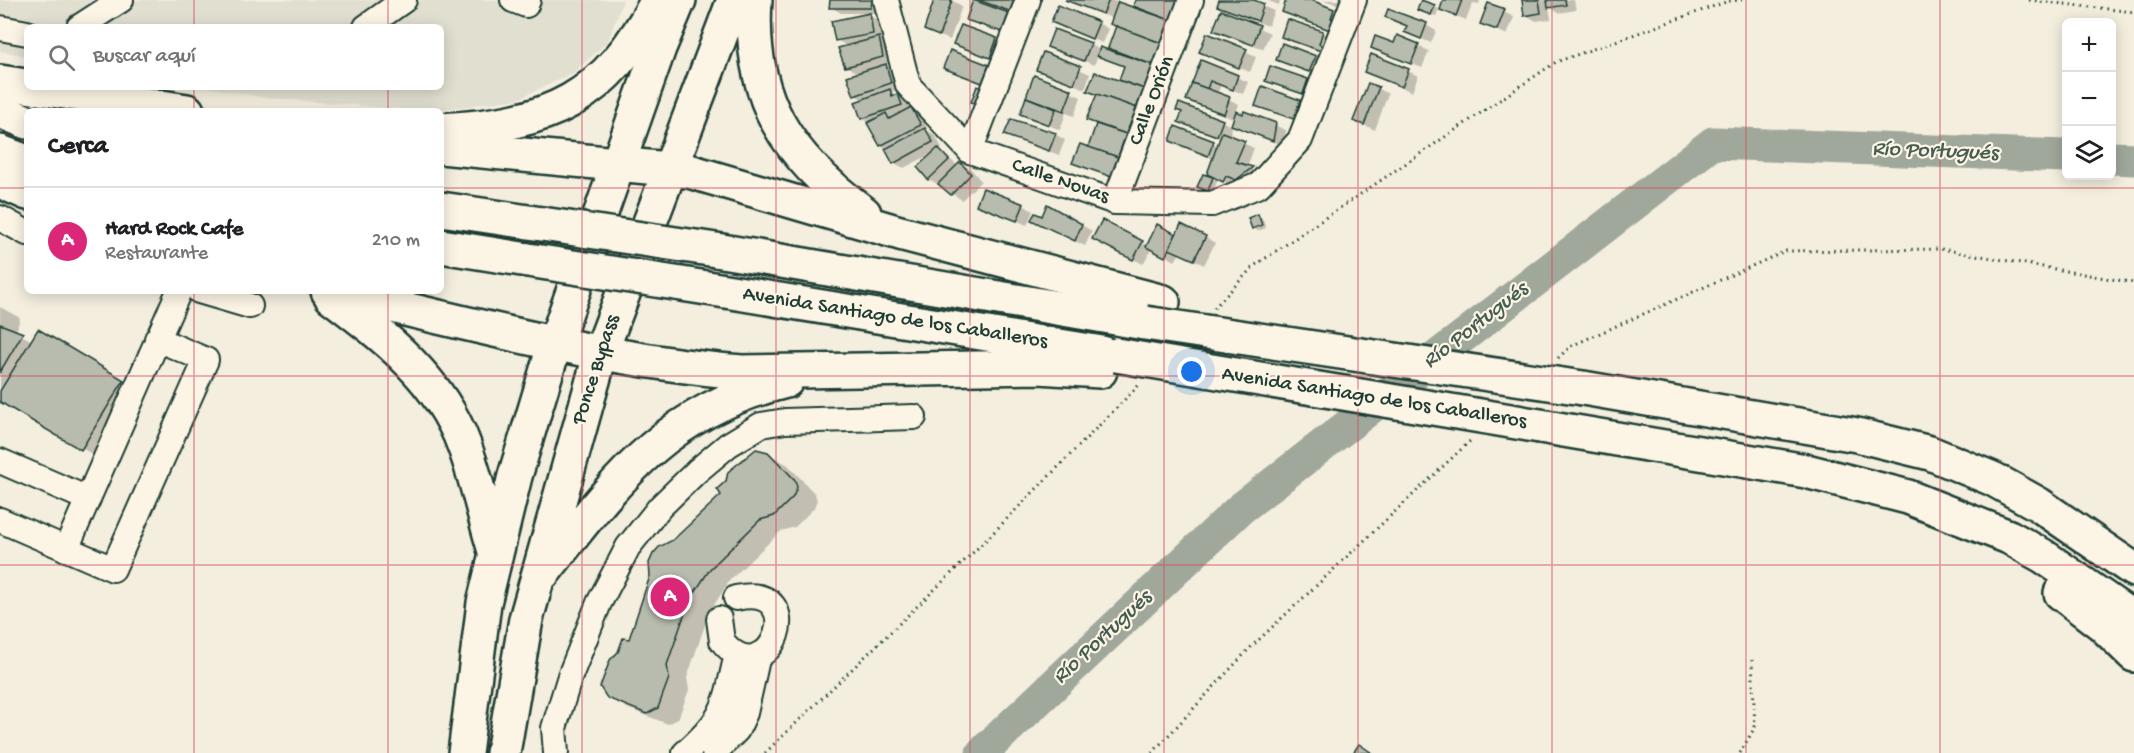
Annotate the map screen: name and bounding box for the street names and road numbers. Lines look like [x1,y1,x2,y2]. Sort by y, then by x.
street label: Calle Orión [1125,53,1181,149]
street label: Calle Novas [1008,154,1113,211]
street label: Avenida Santiago de los Caballeros [741,283,1050,356]
street label: Ponce Bypass [567,311,627,429]
street label: Avenida Santiago de los Caballeros [1220,363,1529,436]

